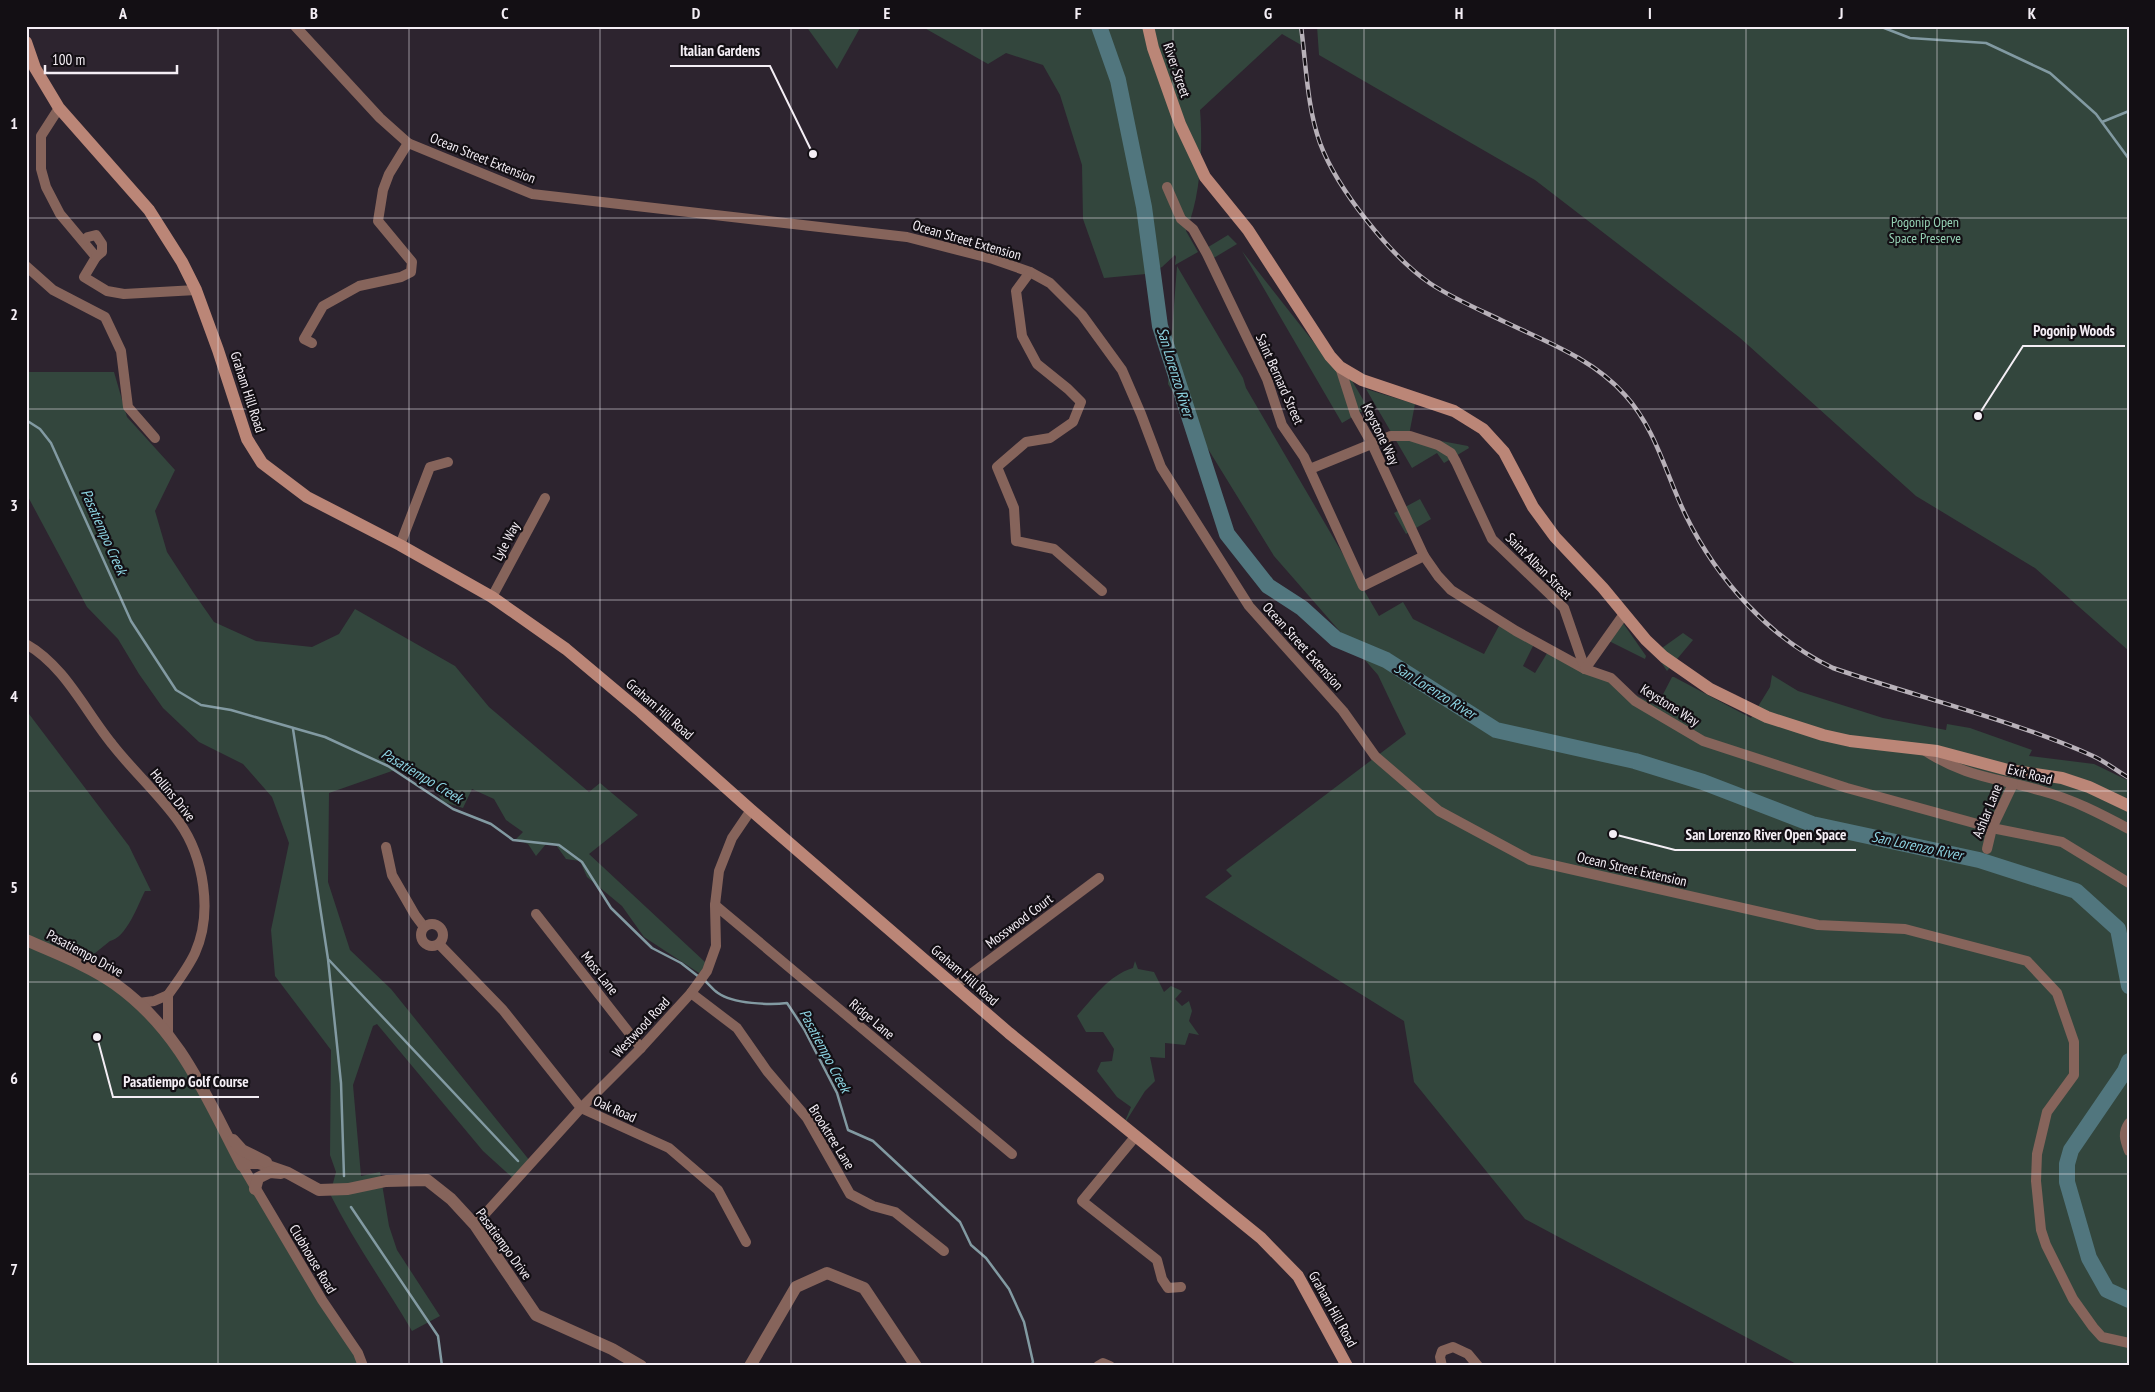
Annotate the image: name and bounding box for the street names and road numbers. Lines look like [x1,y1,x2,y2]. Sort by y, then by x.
street label: River Street [1159,40,1195,100]
street label: Ocean Street Extension [428,129,538,187]
street label: Ocean Street Extension [911,216,1023,264]
street label: Saint Bernard Street [1252,331,1308,427]
street label: Graham Hill Road [226,349,270,435]
street label: Keystone Way [1358,400,1404,468]
street label: Lyle Way [488,518,524,564]
street label: Saint Alban Street [1502,529,1576,603]
street label: Ocean Street Extension [1259,598,1347,694]
street label: Graham Hill Road [622,675,698,743]
street label: Keystone Way [1637,680,1703,731]
street label: Exit Road [2006,760,2054,788]
street label: Hollins Drive [146,765,200,825]
street label: Ashlar Lane [1968,781,2006,840]
street label: Ocean Street Extension [1575,848,1689,890]
street label: Mosswood Court [982,890,1056,952]
street label: Pasatiempo Drive [44,925,127,981]
street label: Graham Hill Road [927,941,1003,1009]
street label: Moss Lane [577,948,623,999]
street label: Westwood Road [608,993,674,1061]
street label: Ridge Lane [846,995,899,1043]
street label: Oak Road [591,1092,639,1126]
street label: Brooktree Lane [805,1101,859,1173]
street label: Pasatiempo Drive [472,1205,536,1284]
street label: Clubhouse Road [285,1221,341,1297]
street label: Graham Hill Road [1305,1268,1361,1350]

